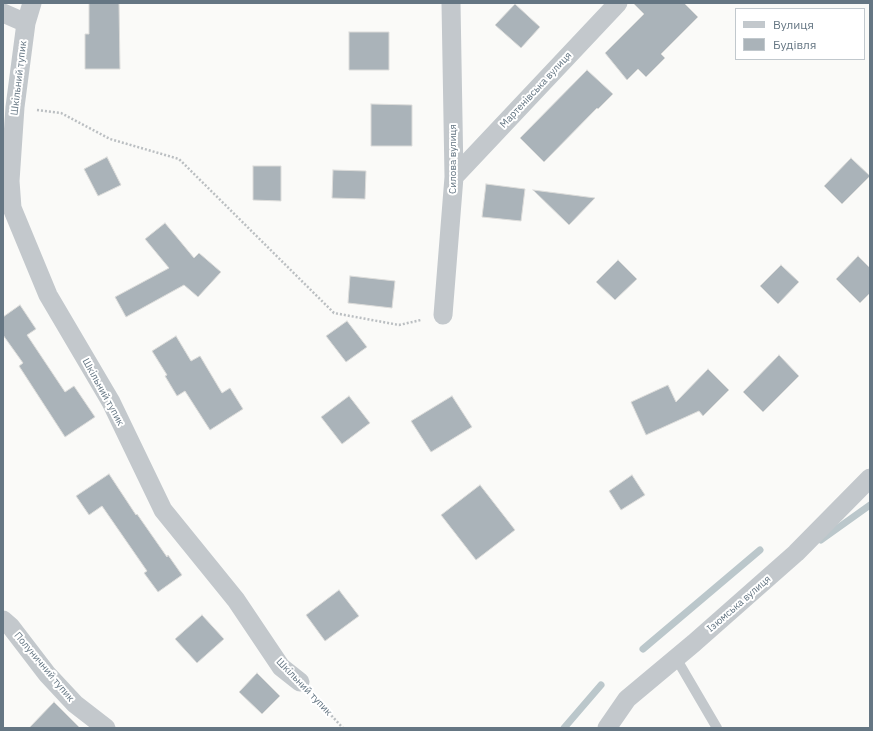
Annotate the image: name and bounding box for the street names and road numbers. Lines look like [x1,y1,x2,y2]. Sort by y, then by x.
street label: Шкільний тупик [8,40,30,116]
street label: Мартенівська вулиця [498,49,574,131]
street label: Силова вулиця [447,124,459,194]
street label: Шкільний тупик [79,356,127,428]
street label: Ізюмська вулиця [705,573,773,635]
street label: Полуничний тупик [11,630,77,704]
street label: Шкільний тупик [274,656,334,718]

